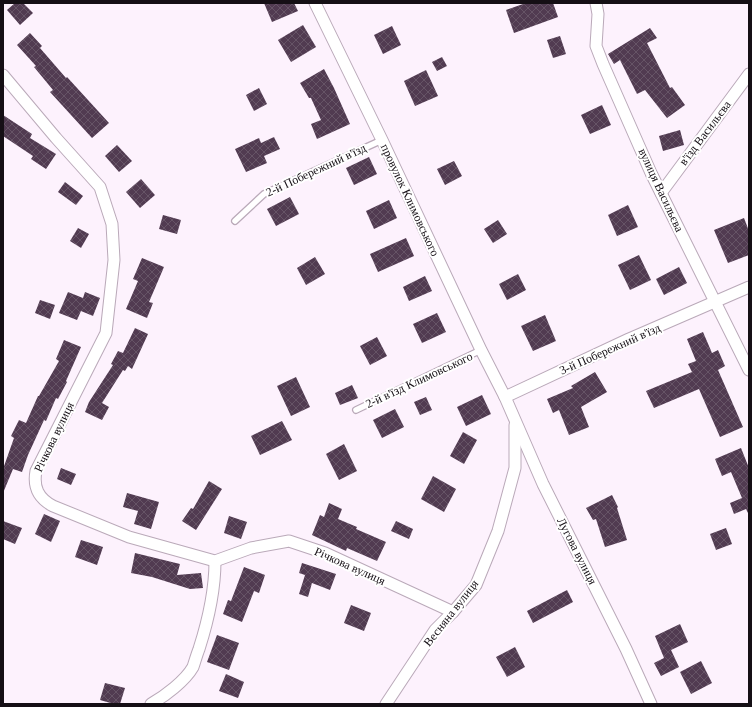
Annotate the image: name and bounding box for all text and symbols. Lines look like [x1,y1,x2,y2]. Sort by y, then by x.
street label: в'їзд Васильєва [676,97,734,168]
street label: 2-й Побережний в'їзд [264,141,368,199]
street label: провулок Климовського [378,142,442,258]
street label: вулиця Васильєва [636,146,687,235]
street label: 3-й Побережний в'їзд [557,320,663,378]
street label: 2-й в'їзд Климовського [363,349,475,411]
street label: Річкова вулиця [31,399,77,474]
street label: Лугова вулиця [554,515,600,587]
street label: Річкова вулиця [312,544,388,588]
street label: Весняна вулиця [421,577,482,649]

